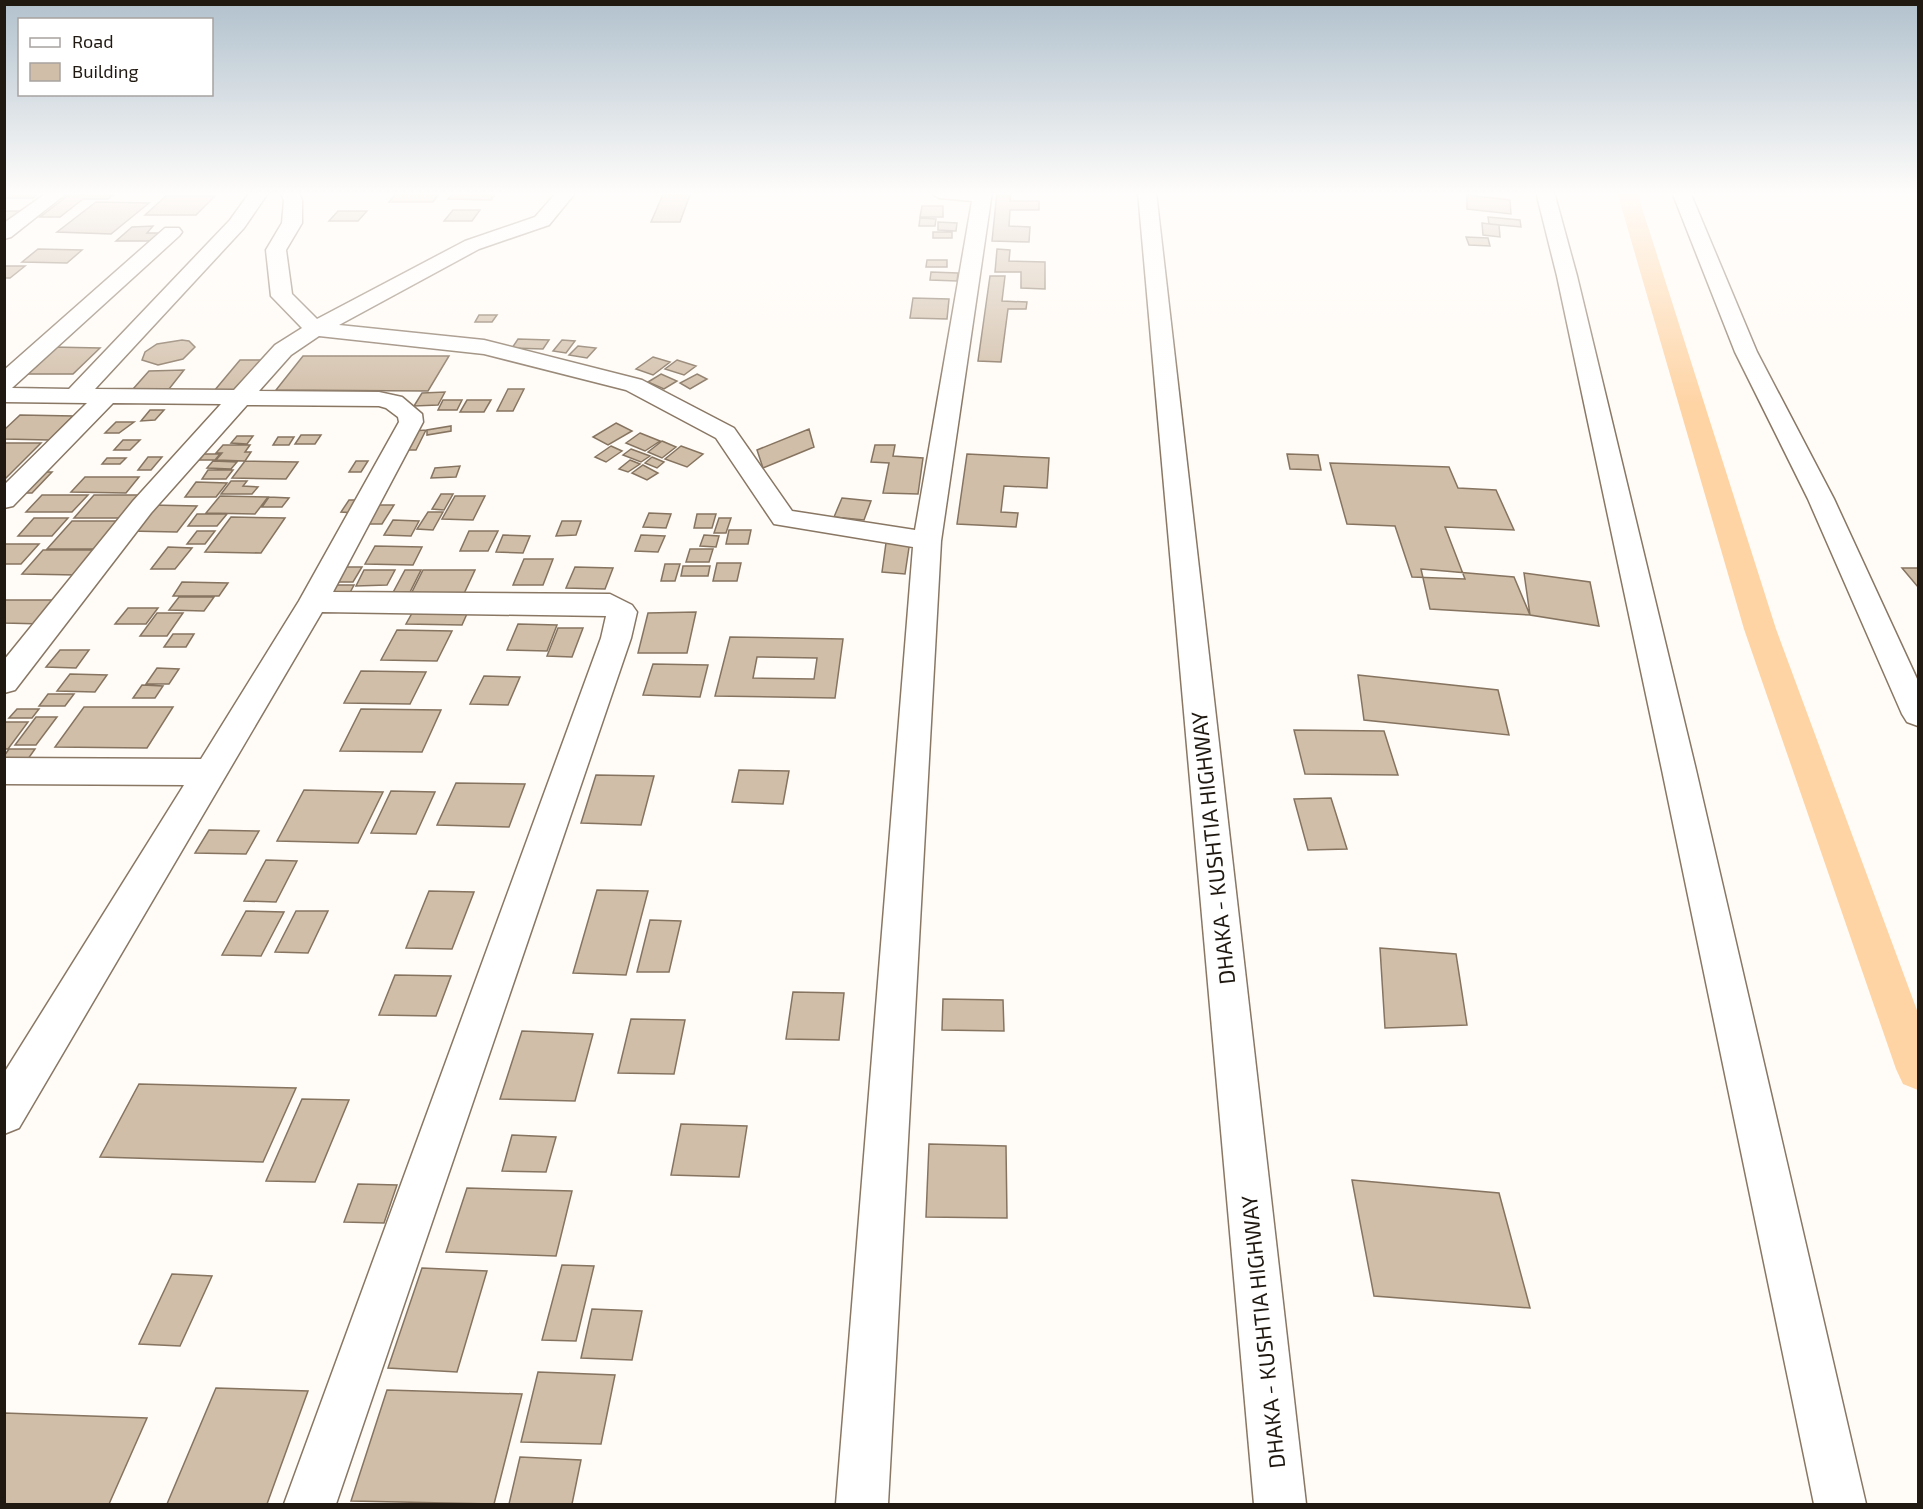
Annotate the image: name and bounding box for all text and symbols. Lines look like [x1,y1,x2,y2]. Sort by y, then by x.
legend [18,18,213,96]
text: Road [72,30,113,52]
text: Building [72,60,139,82]
street label: DHAKA - KUSHTIA HIGHWAY [1185,710,1239,986]
street label: DHAKA - KUSHTIA HIGHWAY [1235,1194,1289,1470]

